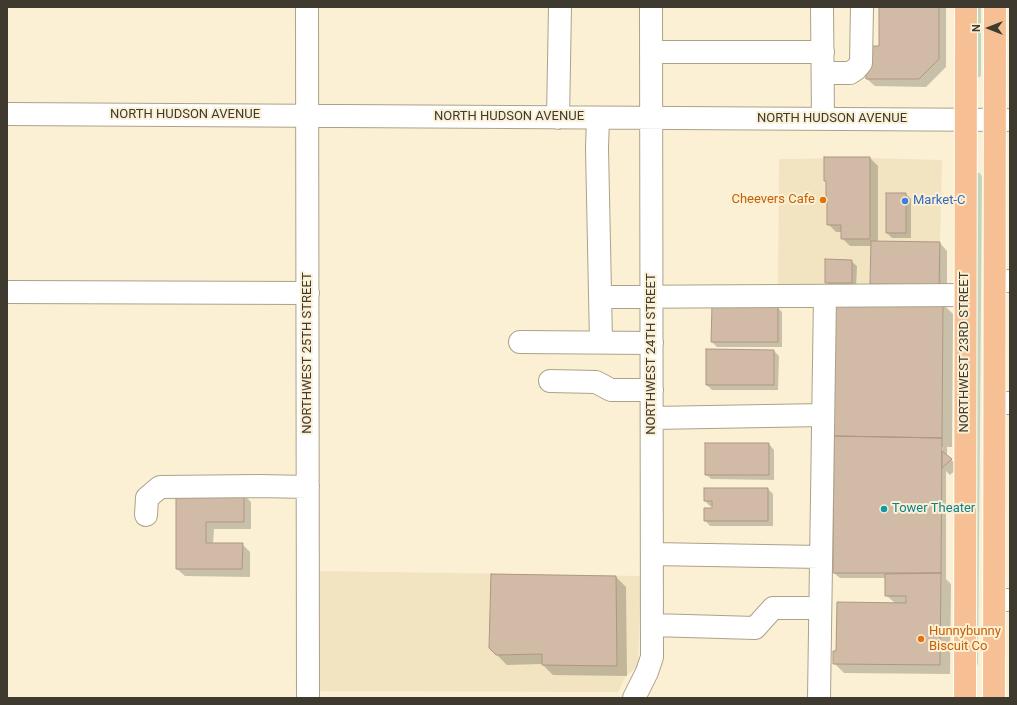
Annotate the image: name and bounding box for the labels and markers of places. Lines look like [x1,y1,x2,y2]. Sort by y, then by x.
place label: Cheevers Cafe [731,192,815,208]
place label: Market-C [913,193,965,209]
marker: Cheevers Cafe [818,195,828,205]
marker: Market-C [900,196,910,206]
place label: Tower Theater [892,501,975,517]
marker: Tower Theater [879,504,889,514]
place label: Hunnybunny Biscuit Co [929,624,1001,655]
marker: Hunnybunny Biscuit Co [916,634,926,644]

